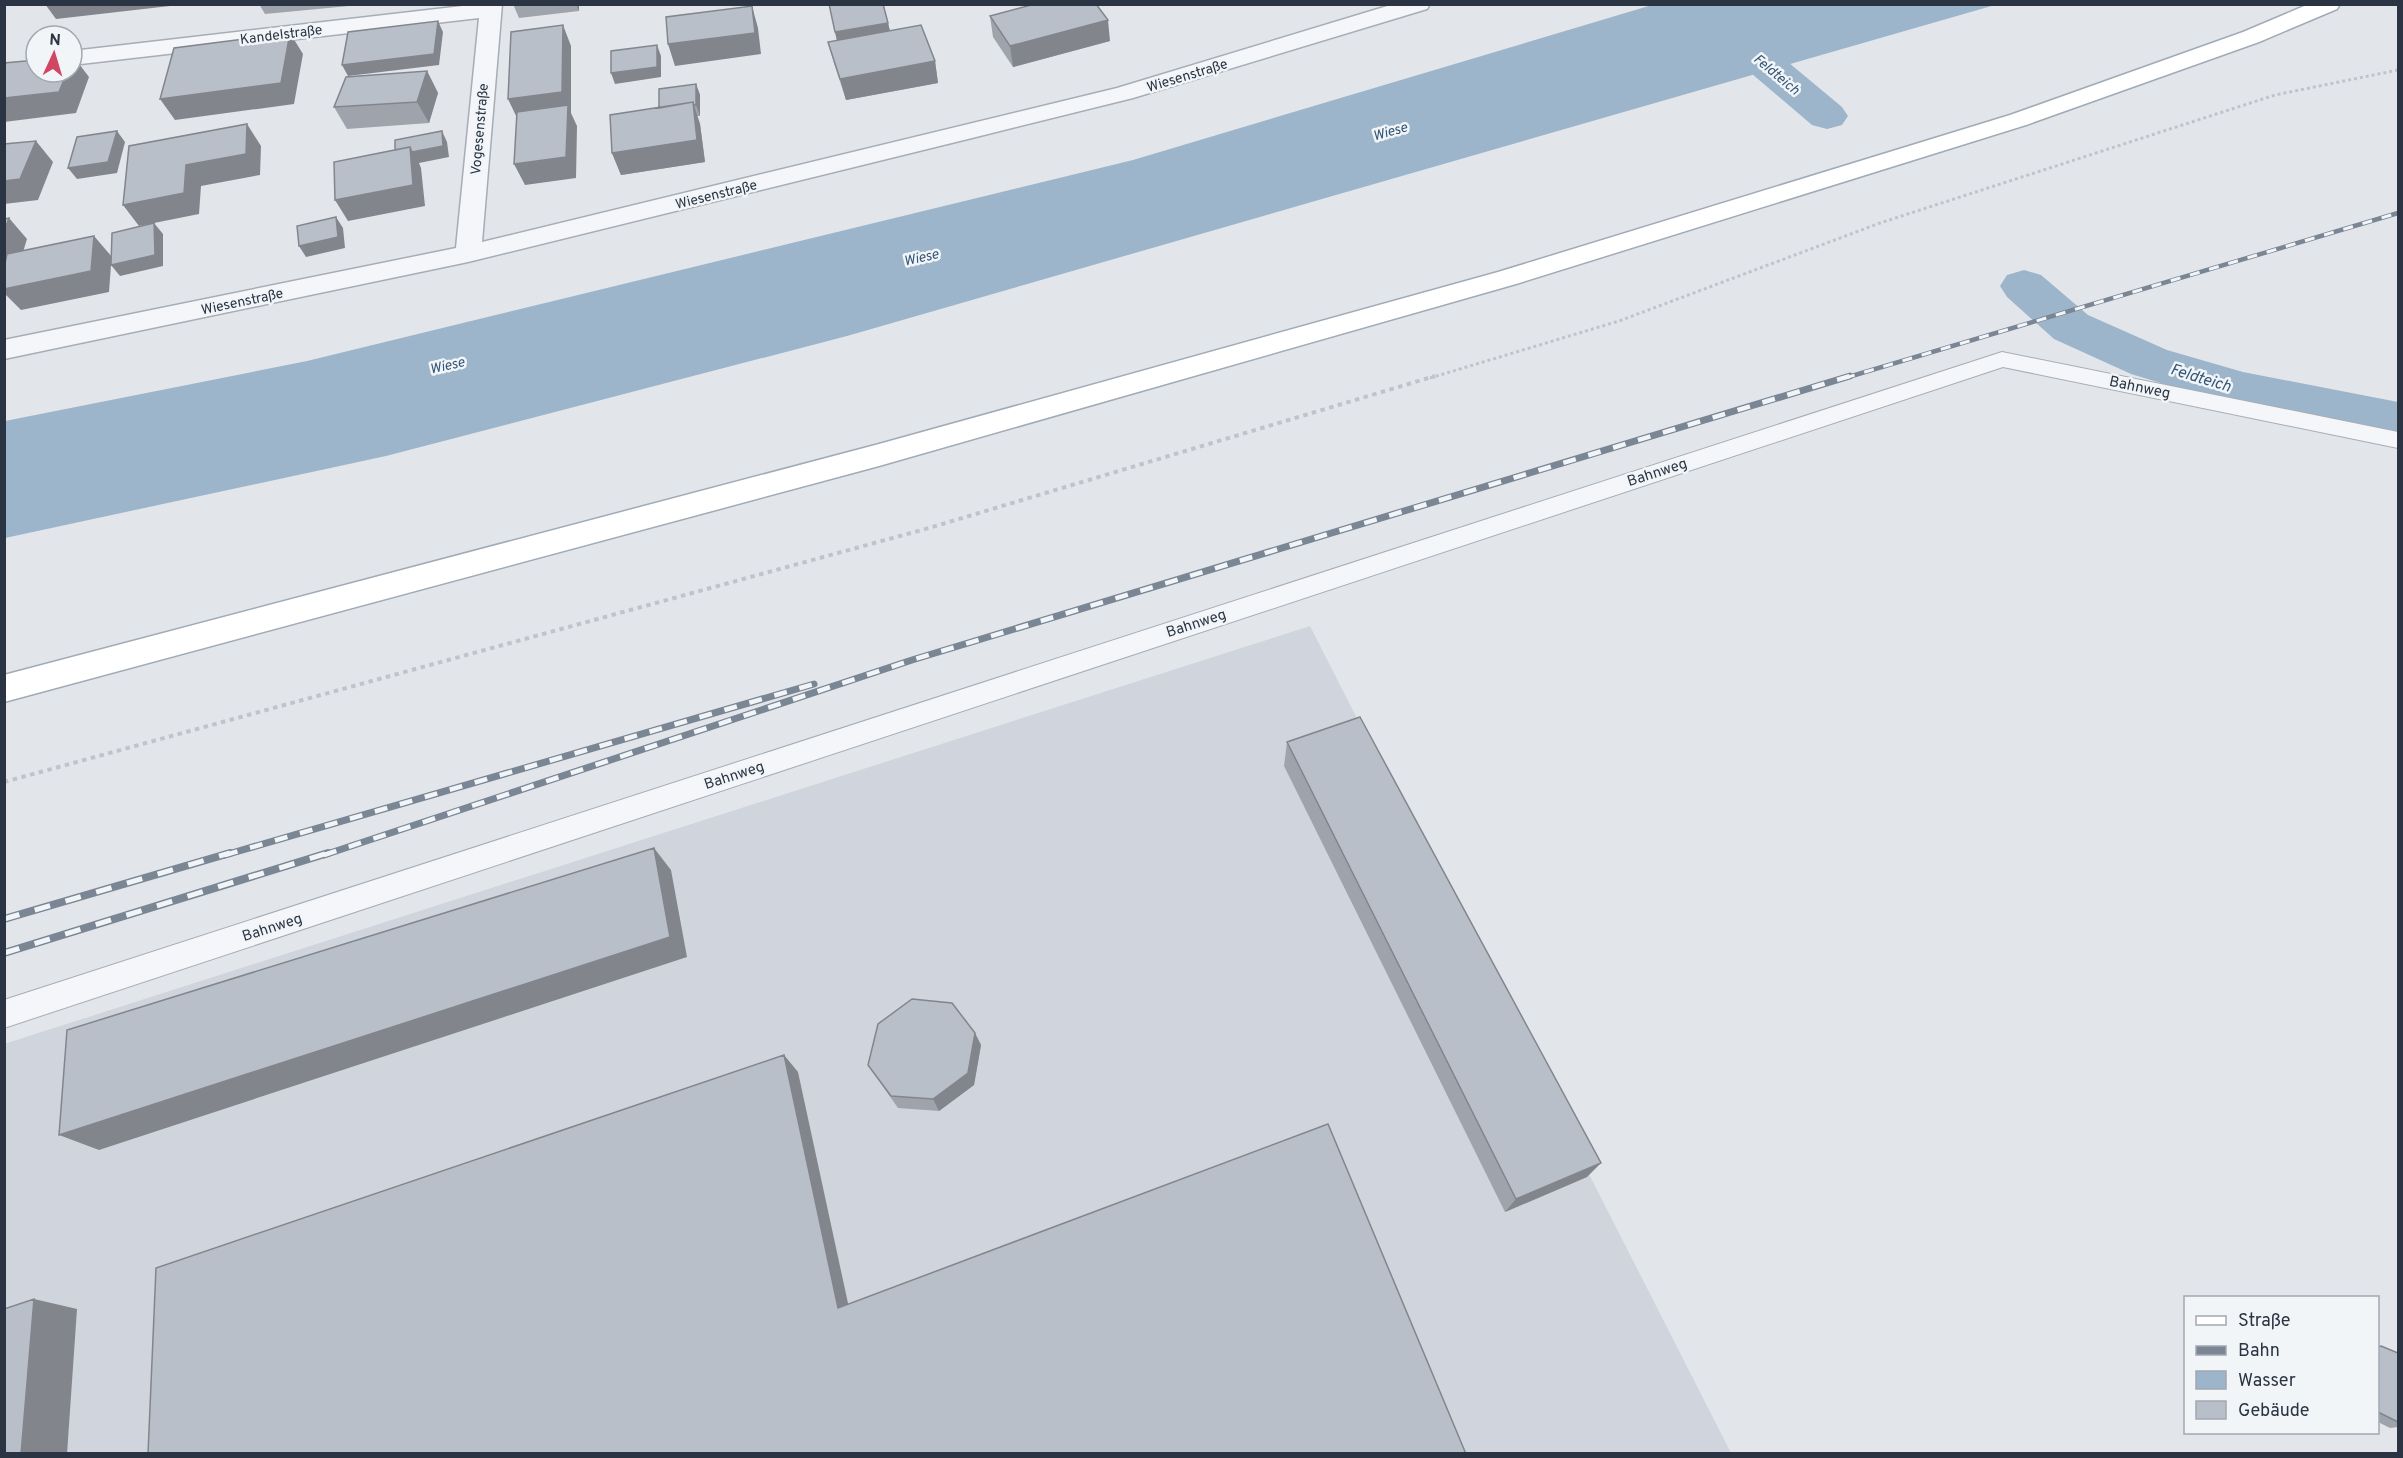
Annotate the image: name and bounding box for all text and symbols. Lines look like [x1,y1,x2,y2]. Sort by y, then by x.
street label: Kandelstraße [239,22,323,49]
north arrow [24,24,84,84]
text: N [48,31,61,51]
water label: Feldteich [1750,51,1803,99]
street label: Wiesenstraße [1145,56,1230,97]
street label: Vogesenstraße [468,83,493,176]
water label: Wiese [1371,119,1410,145]
street label: Wiesenstraße [674,177,759,214]
water label: Wiese [902,246,941,271]
street label: Wiesenstraße [200,285,285,319]
water label: Wiese [428,354,467,379]
water label: Feldteich [2168,360,2233,398]
street label: Bahnweg [2107,373,2172,404]
street label: Bahnweg [1625,455,1690,492]
street label: Bahnweg [1164,606,1229,643]
street label: Bahnweg [702,758,767,795]
street label: Bahnweg [240,910,305,947]
legend [2184,1296,2379,1434]
text: Straße [2238,1310,2290,1333]
text: Bahn [2238,1340,2280,1363]
text: Wasser [2238,1370,2296,1393]
text: Gebäude [2238,1400,2310,1423]

